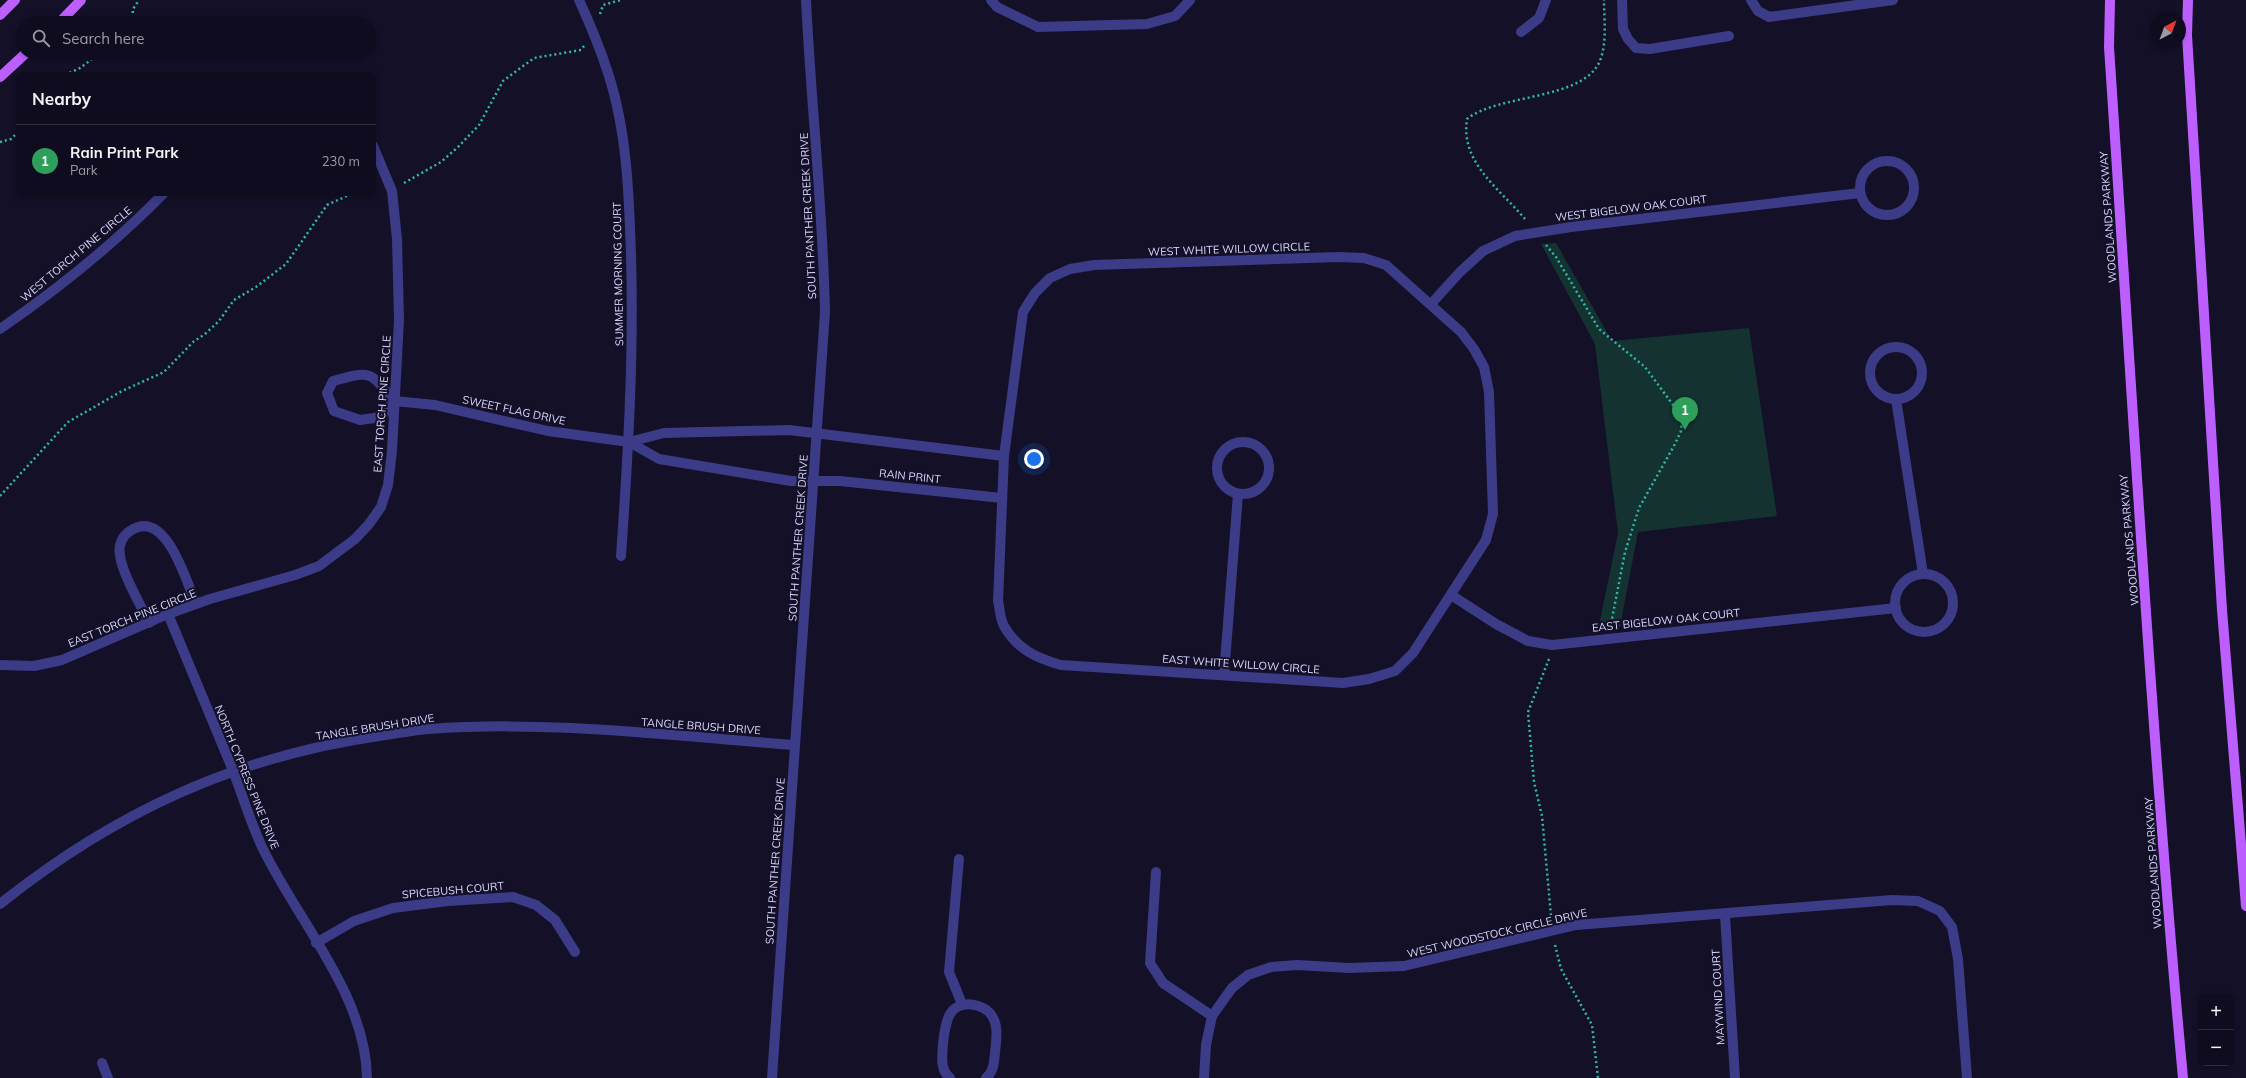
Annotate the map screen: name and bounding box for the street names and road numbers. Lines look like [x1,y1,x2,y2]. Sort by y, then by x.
street label: SOUTH PANTHER CREEK DRIVE [797,132,819,300]
street label: WOODLANDS PARKWAY [2096,150,2120,283]
street label: WEST BIGELOW OAK COURT [1554,192,1708,224]
street label: SUMMER MORNING COURT [610,201,626,346]
street label: WEST TORCH PINE CIRCLE [17,203,135,305]
street label: WEST WHITE WILLOW CIRCLE [1148,239,1310,259]
street label: EAST TORCH PINE CIRCLE [370,335,394,473]
street label: SWEET FLAG DRIVE [461,392,567,428]
street label: SOUTH PANTHER CREEK DRIVE [785,454,811,622]
street label: RAIN PRINT [878,466,942,486]
street label: WOODLANDS PARKWAY [2116,473,2142,606]
street label: EAST TORCH PINE CIRCLE [66,586,198,650]
street label: EAST BIGELOW OAK COURT [1591,605,1741,635]
street label: EAST WHITE WILLOW CIRCLE [1162,652,1320,676]
street label: NORTH CYPRESS PINE DRIVE [212,703,282,851]
street label: TANGLE BRUSH DRIVE [315,711,435,743]
street label: TANGLE BRUSH DRIVE [641,715,761,737]
street label: SOUTH PANTHER CREEK DRIVE [762,777,788,945]
street label: WOODLANDS PARKWAY [2141,796,2165,929]
street label: SPICEBUSH COURT [401,879,505,901]
street label: WEST WOODSTOCK CIRCLE DRIVE [1406,905,1588,961]
street label: MAYWIND COURT [1708,948,1727,1045]

